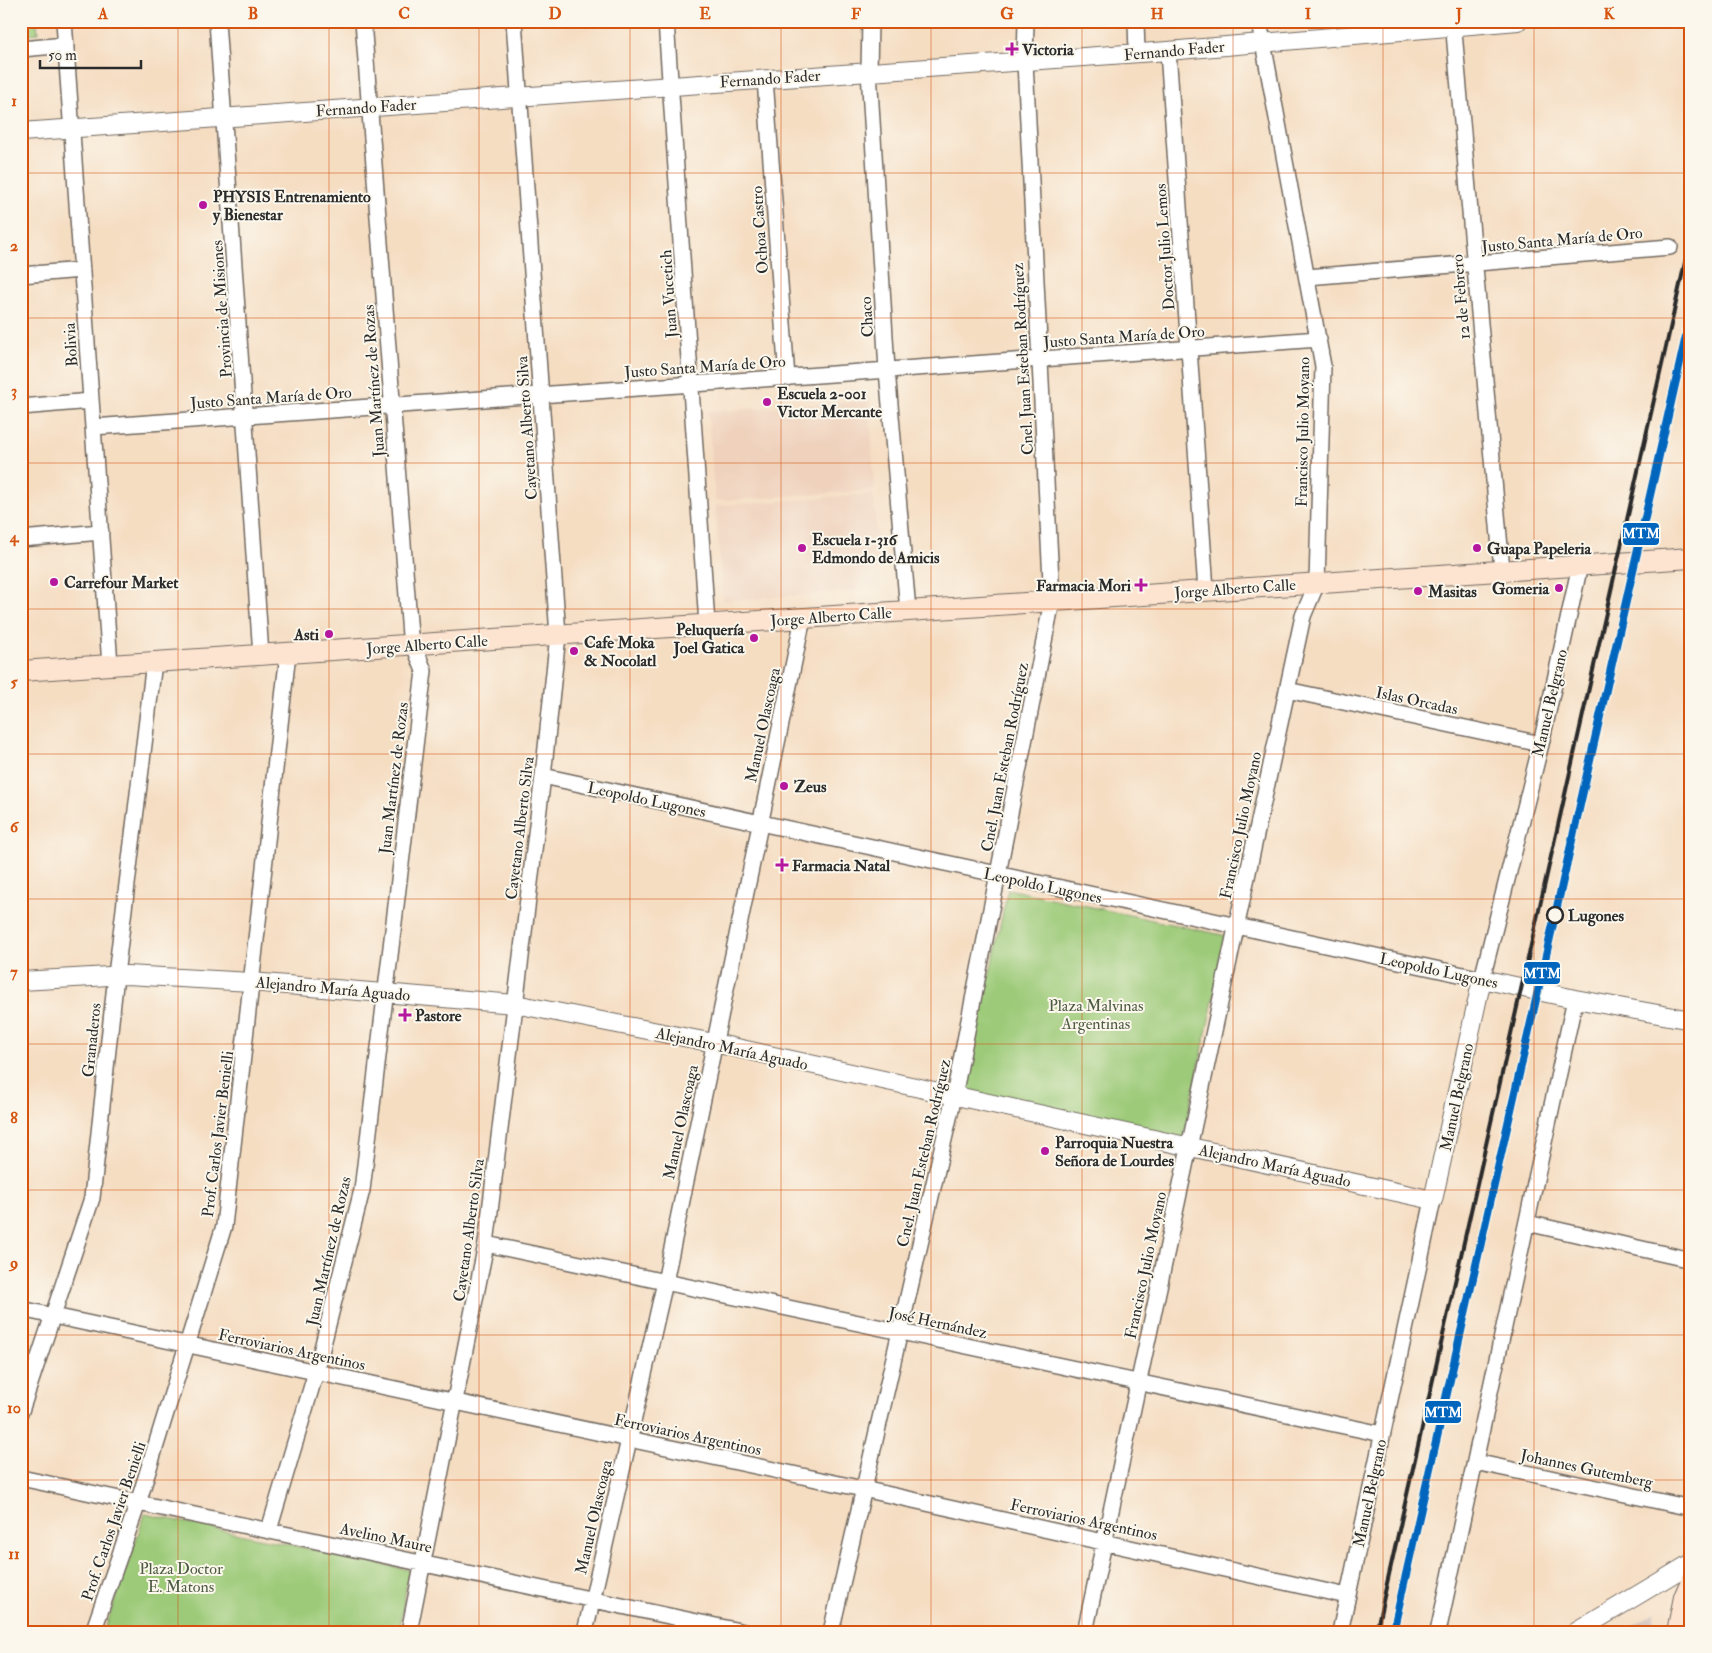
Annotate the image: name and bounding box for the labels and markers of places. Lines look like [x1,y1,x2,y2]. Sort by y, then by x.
place label: Victoria [1021,40,1074,60]
marker: Victoria [1006,43,1018,55]
place label: PHYSIS Entrenamiento y Bienestar [212,187,371,226]
marker: PHYSIS Entrenamiento y Bienestar [197,199,209,211]
place label: Escuela 2-001 Victor Mercante [776,384,882,422]
marker: Escuela 2-001 Victor Mercante [761,396,773,408]
place label: Escuela 1-316 Edmondo de Amicis [812,530,940,568]
place label: Guapa Papeleria [1487,539,1592,560]
marker: Escuela 1-316 Edmondo de Amicis [796,542,808,554]
marker: Guapa Papeleria [1471,542,1483,554]
place label: Carrefour Market [64,573,179,593]
marker: Carrefour Market [48,576,60,588]
place label: Farmacia Mori [1036,576,1132,596]
marker: Farmacia Mori [1135,579,1147,591]
place label: Gomeria [1492,579,1549,599]
place label: Masitas [1427,582,1477,602]
marker: Gomeria [1553,582,1565,594]
marker: Masitas [1412,585,1424,597]
place label: Peluquería Joel Gatica [673,620,744,659]
place label: Asti [293,625,320,645]
marker: Asti [323,628,335,640]
marker: Peluquería Joel Gatica [748,632,760,644]
place label: Cafe Moka & Nocolatl [584,633,657,671]
marker: Cafe Moka & Nocolatl [568,645,580,657]
place label: Zeus [794,777,827,797]
marker: Zeus [778,780,790,792]
place label: Farmacia Natal [792,856,891,876]
marker: Farmacia Natal [776,859,788,871]
marker: Lugones [1546,906,1564,924]
place label: Lugones [1568,906,1624,927]
place label: Pastore [415,1006,462,1026]
marker: Pastore [399,1009,411,1021]
place label: Parroquia Nuestra Señora de Lourdes [1055,1133,1174,1171]
marker: Parroquia Nuestra Señora de Lourdes [1039,1145,1051,1157]

